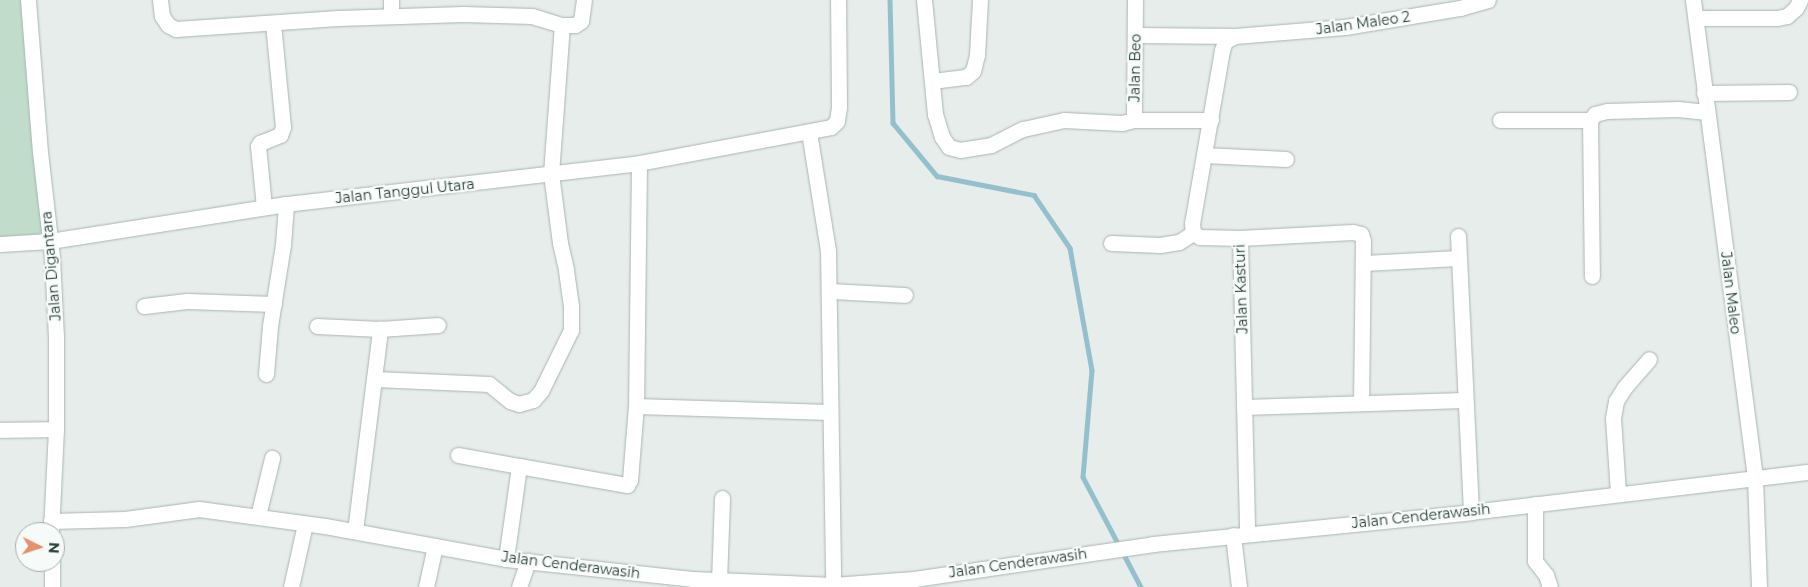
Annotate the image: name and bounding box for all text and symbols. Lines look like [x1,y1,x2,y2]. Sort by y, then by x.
street label: Jalan Maleo 2 [1315,8,1411,38]
street label: Jalan Beo [1126,34,1144,102]
street label: Jalan Tanggul Utara [335,175,475,207]
street label: Jalan Digantara [38,210,64,322]
street label: Jalan Kasturi [1231,244,1251,334]
street label: Jalan Maleo [1718,251,1744,335]
street label: Jalan Cenderawasih [1351,500,1491,532]
north arrow [15,522,65,572]
text: N [45,542,63,554]
street label: Jalan Cenderawasih [948,545,1088,581]
street label: Jalan Cenderawasih [501,548,641,582]

